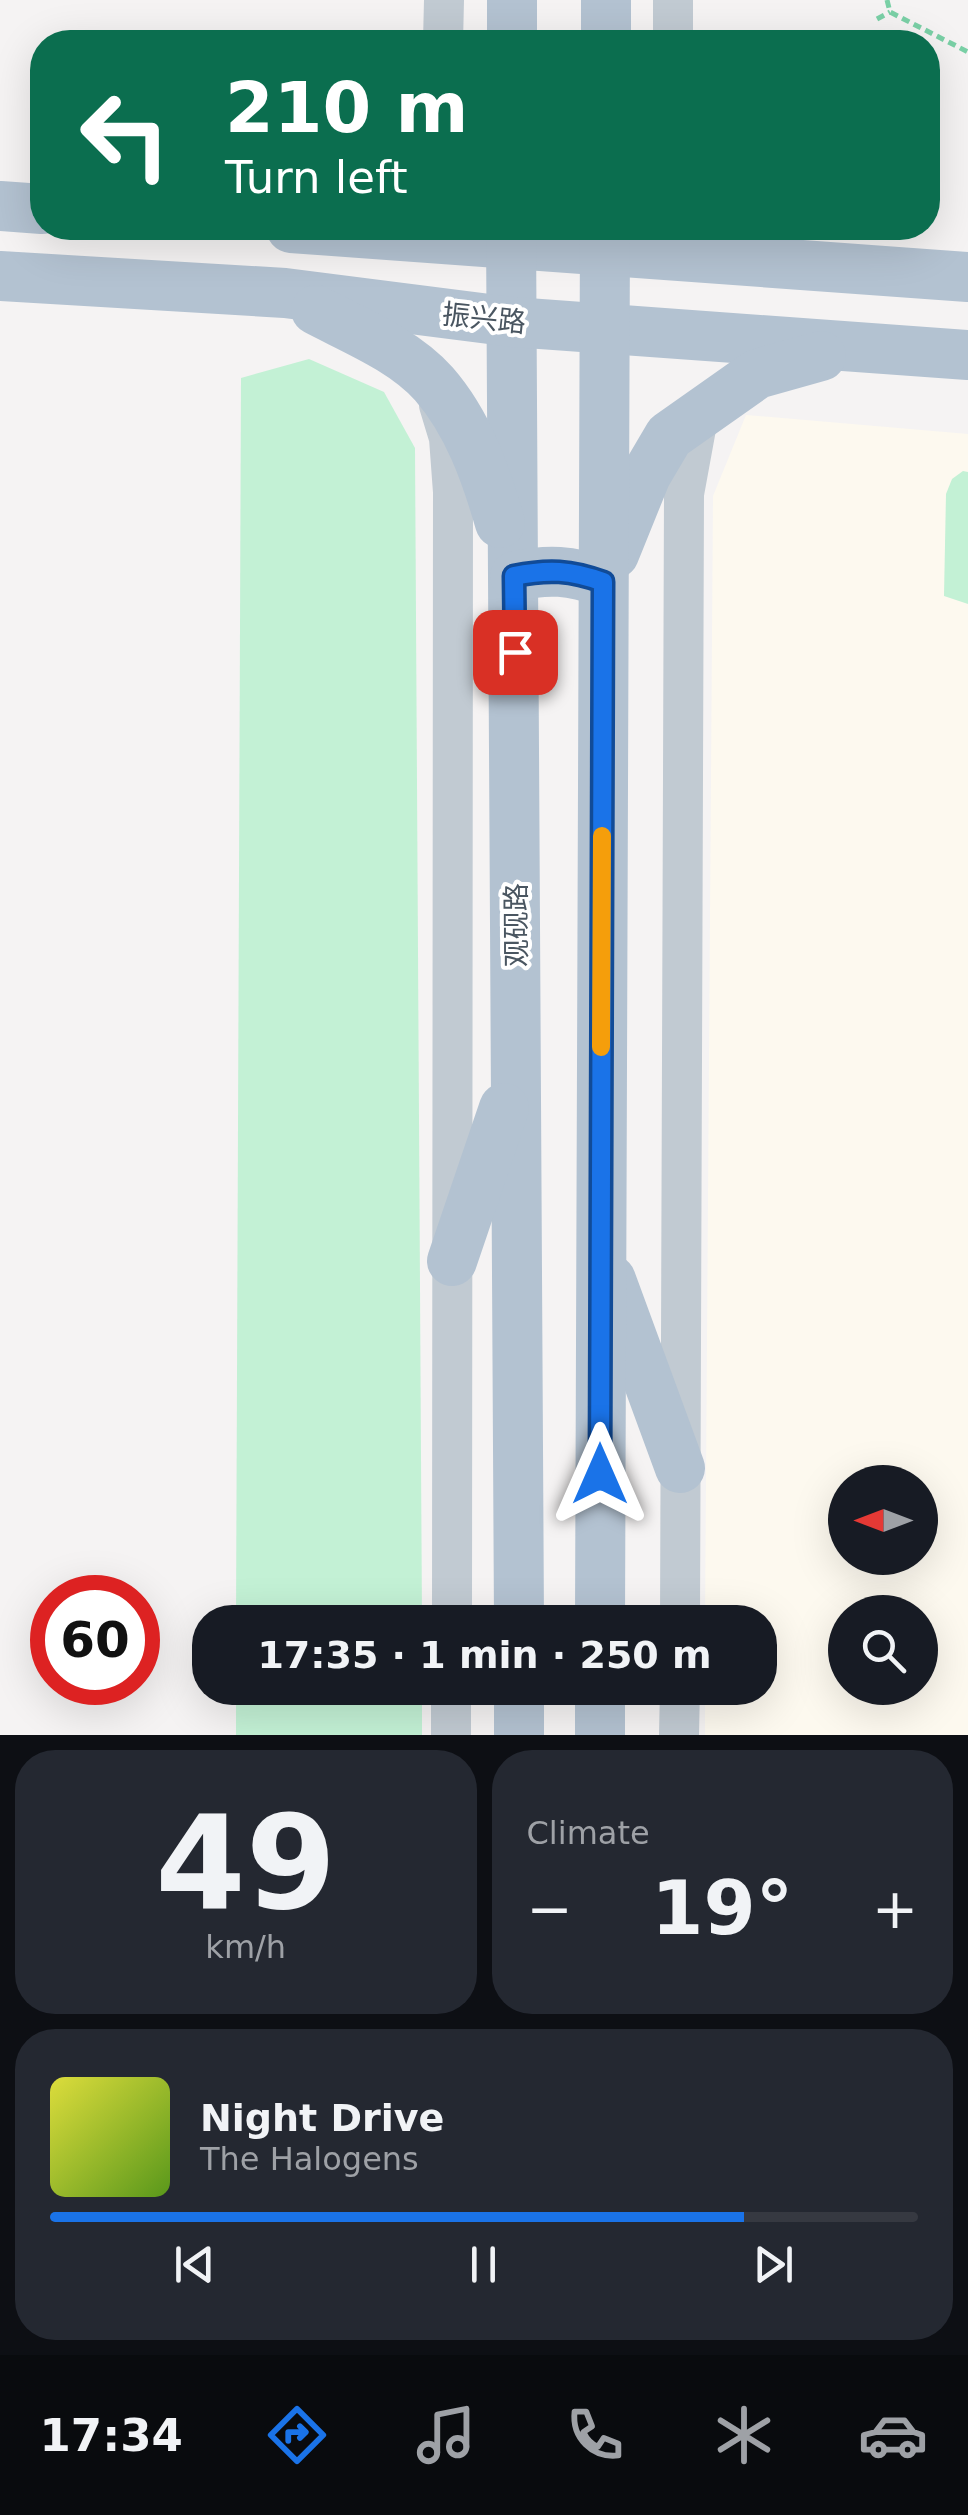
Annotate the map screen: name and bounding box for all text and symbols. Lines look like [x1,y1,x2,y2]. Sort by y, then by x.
text: 210 m [225,67,468,149]
icon: left [60,70,190,200]
text: Turn left [225,151,408,204]
street label: 振兴路 [440,298,527,339]
pin [473,610,558,695]
icon: arrive [488,625,543,680]
street label: 观砚路 [500,883,533,967]
position arrow [548,1422,652,1526]
north arrow [828,1465,938,1575]
map controls [828,1465,938,1705]
speed limit sign: 60 [30,1575,160,1705]
button: search [828,1595,938,1705]
text: 17:35 · 1 min · 250 m [257,1633,712,1677]
text: 49 [155,1787,336,1939]
text: Climate [527,1814,650,1852]
text: 19° [651,1864,793,1952]
text: − [527,1877,573,1941]
text: + [872,1877,918,1941]
text: km/h [205,1928,286,1966]
text: Night Drive [200,2096,444,2140]
text: The Halogens [200,2140,419,2178]
icon: previous [167,2237,222,2292]
icon: pause [456,2237,511,2292]
icon: next [746,2237,801,2292]
icon: directions [262,2400,332,2470]
icon: music [411,2400,481,2470]
icon: phone [560,2400,630,2470]
icon: climate [709,2400,779,2470]
icon: car [858,2400,928,2470]
text: 17:34 [40,2409,183,2462]

